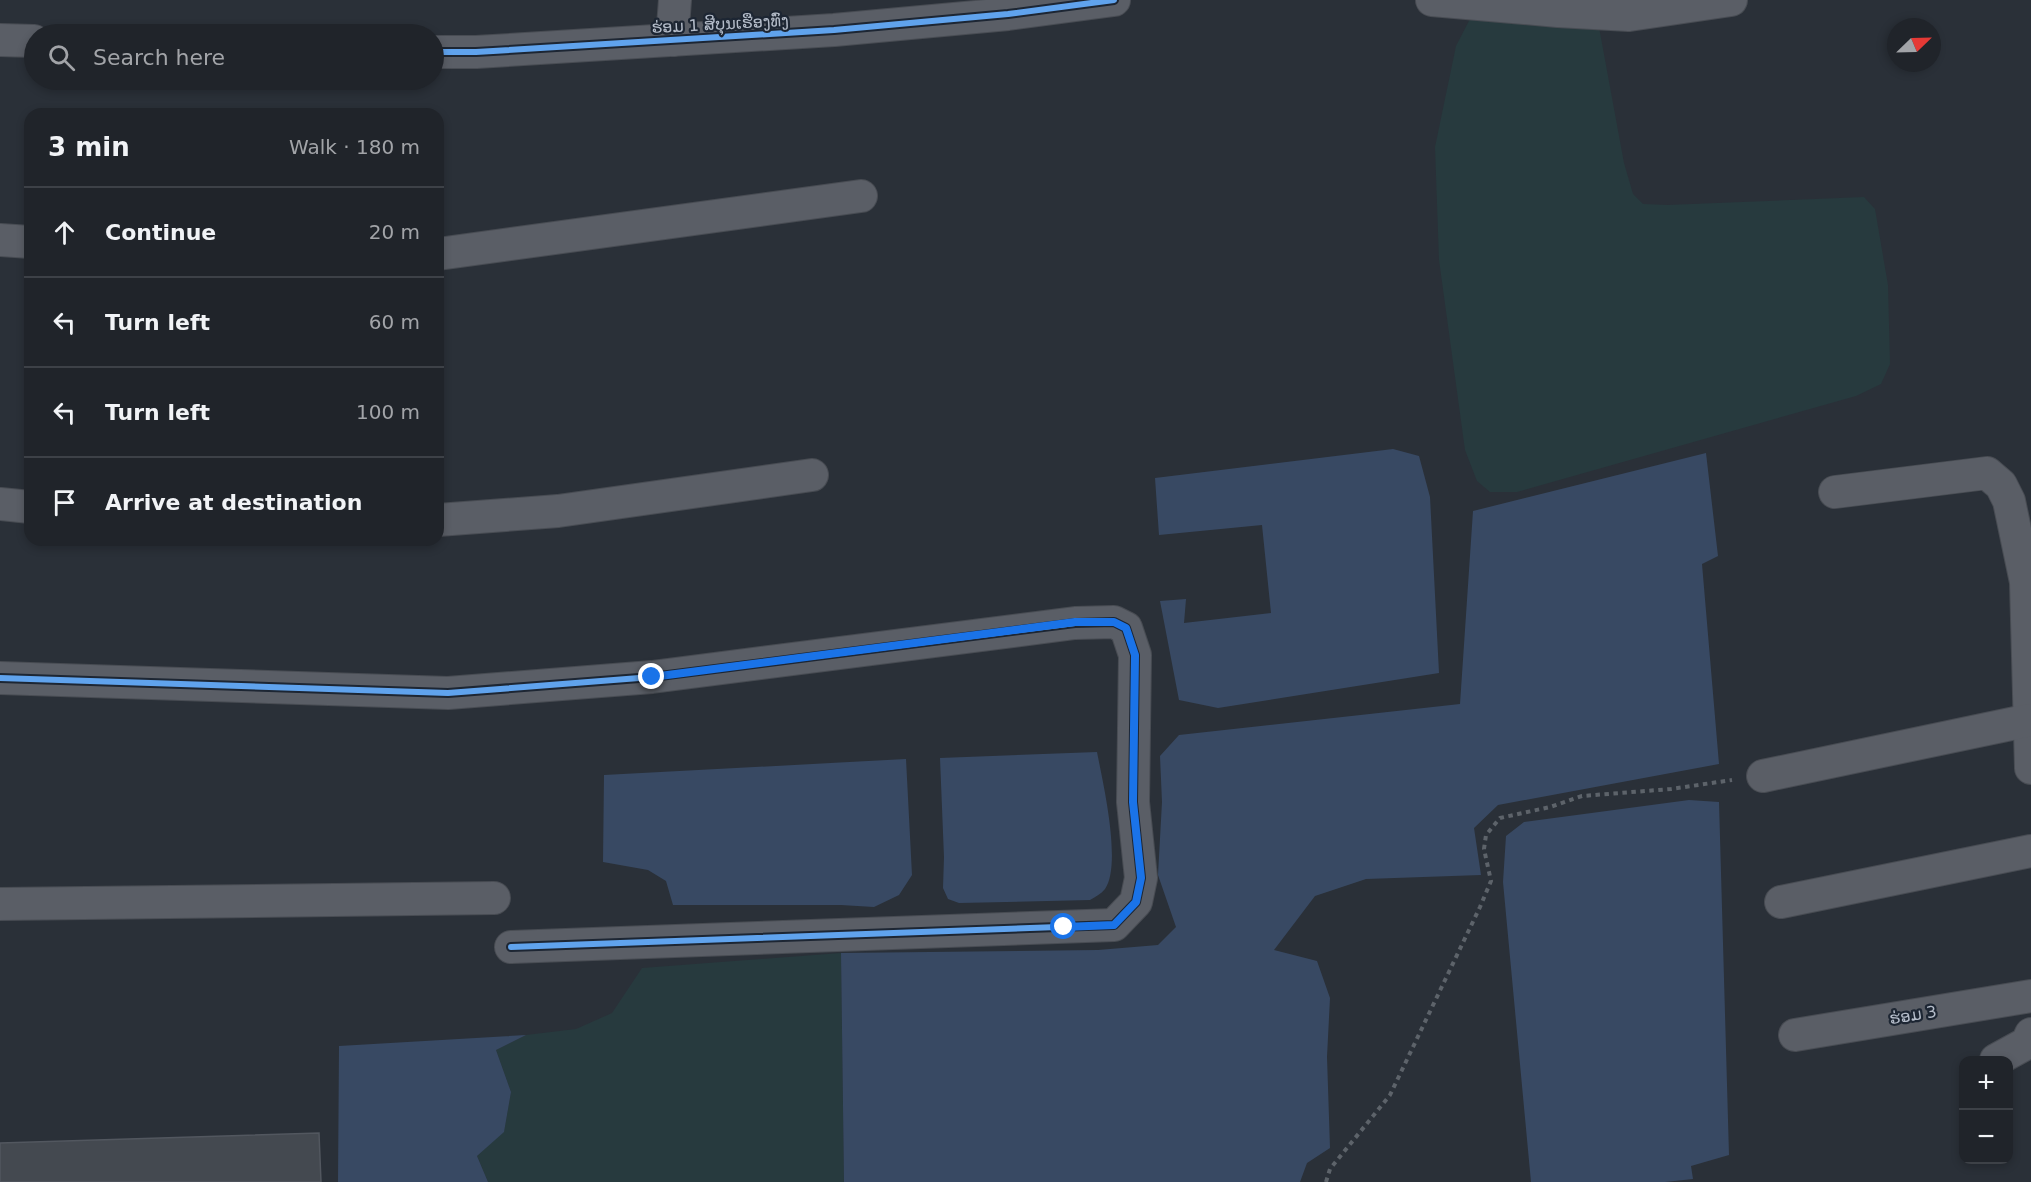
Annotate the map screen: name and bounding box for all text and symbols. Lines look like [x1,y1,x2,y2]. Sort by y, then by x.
street label: ຮ່ອມ 1 ສີບຸນເຮືອງທົ່ງ [651,11,789,39]
north arrow [1887,18,1941,72]
search box [24,24,444,90]
icon: search [45,41,78,74]
text: Search here [93,45,225,70]
text: 3 min [48,132,130,162]
text: Walk · 180 m [289,135,420,159]
icon: ahead [48,216,81,249]
text: Continue [105,220,216,245]
text: 20 m [369,220,420,244]
icon: left [48,306,81,339]
text: Turn left [105,310,210,335]
text: 60 m [369,310,420,334]
icon: left [48,396,81,429]
text: Turn left [105,400,210,425]
text: 100 m [356,400,420,424]
icon: arrive [48,486,81,519]
text: Arrive at destination [105,490,362,515]
route end [638,663,664,689]
route start [1050,913,1076,939]
street label: ຮ່ອມ 3 [1888,1002,1938,1028]
map controls [1959,1056,2013,1164]
button: + [1959,1056,2013,1110]
button: − [1959,1110,2013,1164]

